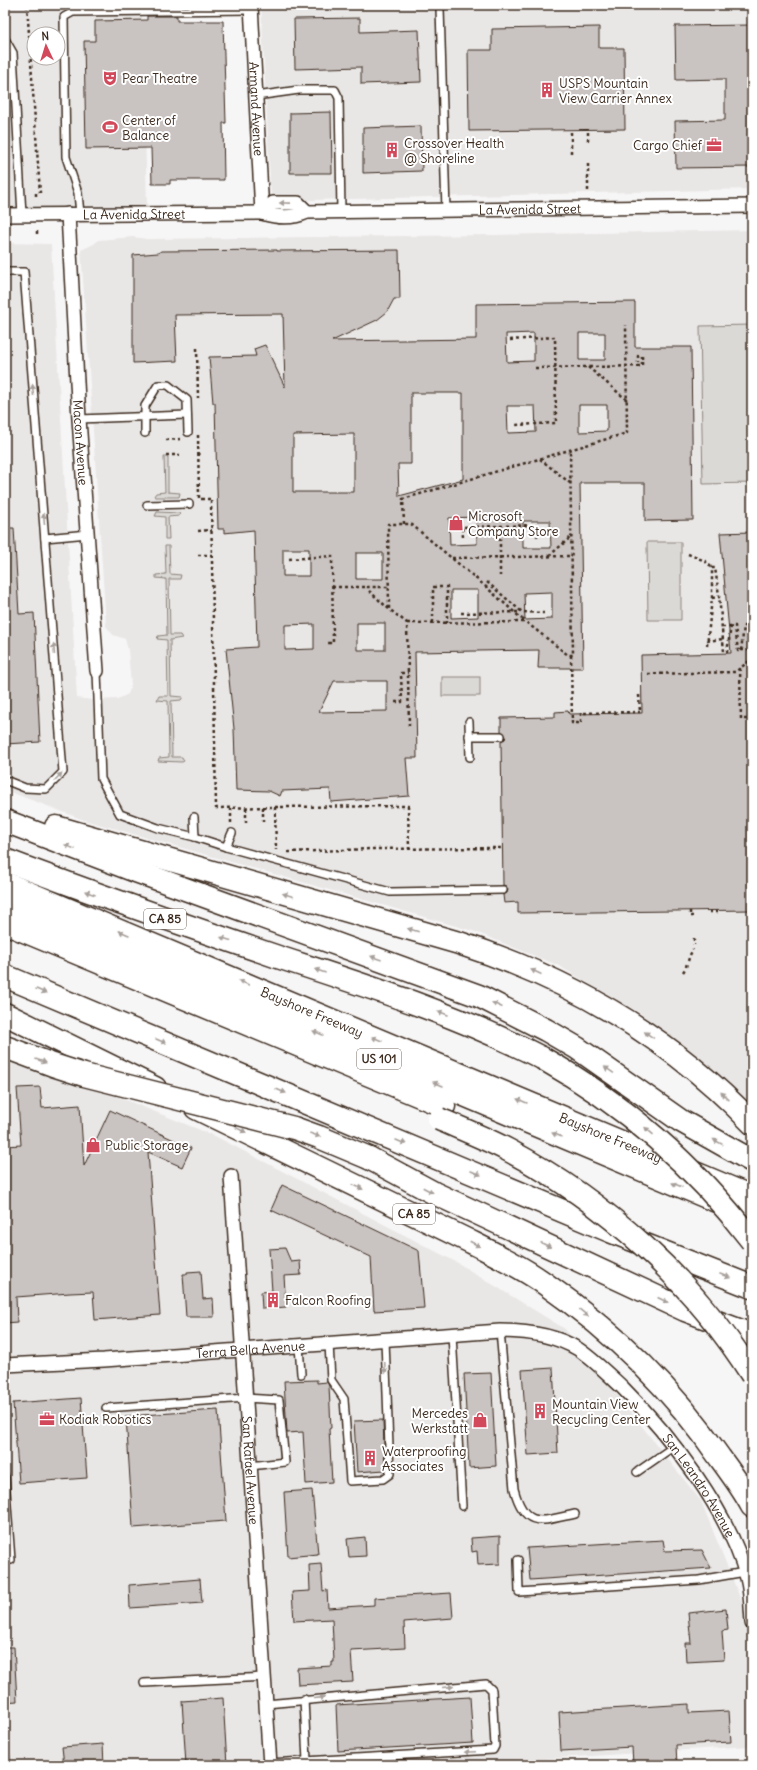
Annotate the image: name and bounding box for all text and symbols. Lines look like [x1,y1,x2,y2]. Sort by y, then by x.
north arrow [26,26,66,66]
text: N [41,29,50,43]
street label: Armand Avenue [245,61,267,156]
theatre icon: Pear Theatre [101,69,119,87]
place label: Pear Theatre [122,70,197,87]
place label: USPS Mountain View Carrier Annex [559,75,673,107]
building icon: USPS Mountain View Carrier Annex [538,81,556,99]
place label: Center of Balance [122,112,177,144]
sports icon: Center of Balance [101,118,119,136]
place label: Crossover Health @ Shoreline [404,135,505,167]
office icon: Cargo Chief [705,136,723,154]
place label: Cargo Chief [633,137,703,154]
building icon: Crossover Health @ Shoreline [383,141,401,159]
one-way arrow [278,200,291,206]
street label: La Avenida Street [478,200,582,219]
street label: La Avenida Street [83,206,186,223]
one-way arrow [30,384,37,396]
street label: Macon Avenue [69,399,92,486]
place label: Microsoft Company Store [468,508,559,540]
one-way arrow [41,513,47,525]
shop icon: Microsoft Company Store [447,514,465,532]
one-way arrow [50,643,57,655]
one-way arrow [54,772,63,782]
one-way arrow [64,843,76,849]
one-way arrow [84,889,96,895]
one-way arrow [282,892,294,898]
road number: CA 85 [144,909,186,929]
one-way arrow [407,927,419,933]
one-way arrow [119,930,130,936]
one-way arrow [220,936,232,942]
one-way arrow [370,955,382,961]
one-way arrow [314,968,326,974]
one-way arrow [531,969,542,975]
one-way arrow [237,980,249,986]
street label: Bayshore Freeway [258,983,366,1042]
one-way arrow [35,987,47,994]
one-way arrow [492,1002,503,1008]
one-way arrow [437,1010,449,1016]
one-way arrow [312,1029,324,1035]
one-way arrow [644,1031,655,1039]
one-way arrow [370,1036,382,1042]
one-way arrow [155,1038,166,1044]
road number: US 101 [357,1049,401,1069]
one-way arrow [36,1059,48,1065]
one-way arrow [604,1066,615,1075]
one-way arrow [432,1081,443,1087]
one-way arrow [275,1089,287,1095]
one-way arrow [719,1091,730,1100]
one-way arrow [516,1097,528,1103]
street label: Bayshore Freeway [557,1109,664,1167]
one-way arrow [235,1127,247,1133]
one-way arrow [643,1127,654,1136]
one-way arrow [552,1132,563,1138]
one-way arrow [309,1133,321,1139]
shop icon: Public Storage [84,1136,102,1154]
place label: Public Storage [105,1137,189,1154]
one-way arrow [395,1139,407,1145]
one-way arrow [712,1139,724,1146]
one-way arrow [470,1171,482,1177]
one-way arrow [672,1182,683,1188]
one-way arrow [352,1184,364,1190]
one-way arrow [422,1186,434,1193]
road number: CA 85 [393,1204,435,1224]
one-way arrow [469,1241,481,1247]
one-way arrow [540,1242,551,1248]
one-way arrow [720,1274,732,1280]
building icon: Falcon Roofing [264,1291,282,1309]
place label: Falcon Roofing [285,1292,371,1309]
one-way arrow [658,1297,669,1303]
one-way arrow [579,1309,590,1318]
street label: Terra Bella Avenue [195,1337,306,1362]
one-way arrow [382,1362,388,1375]
place label: Mountain View Recycling Center [552,1396,651,1428]
building icon: Mountain View Recycling Center [531,1402,549,1420]
place label: Mercedes Werkstatt [411,1405,469,1437]
office icon: Kodiak Robotics [38,1410,56,1428]
place label: Kodiak Robotics [59,1411,152,1428]
shop icon: Mercedes Werkstatt [471,1411,489,1429]
street label: San Rafael Avenue [238,1415,262,1525]
street label: San Leandro Avenue [659,1430,739,1540]
place label: Waterproofing Associates [382,1443,466,1475]
building icon: Waterproofing Associates [361,1449,379,1467]
one-way arrow [442,1684,454,1691]
one-way arrow [313,1694,325,1701]
one-way arrow [464,1748,476,1755]

